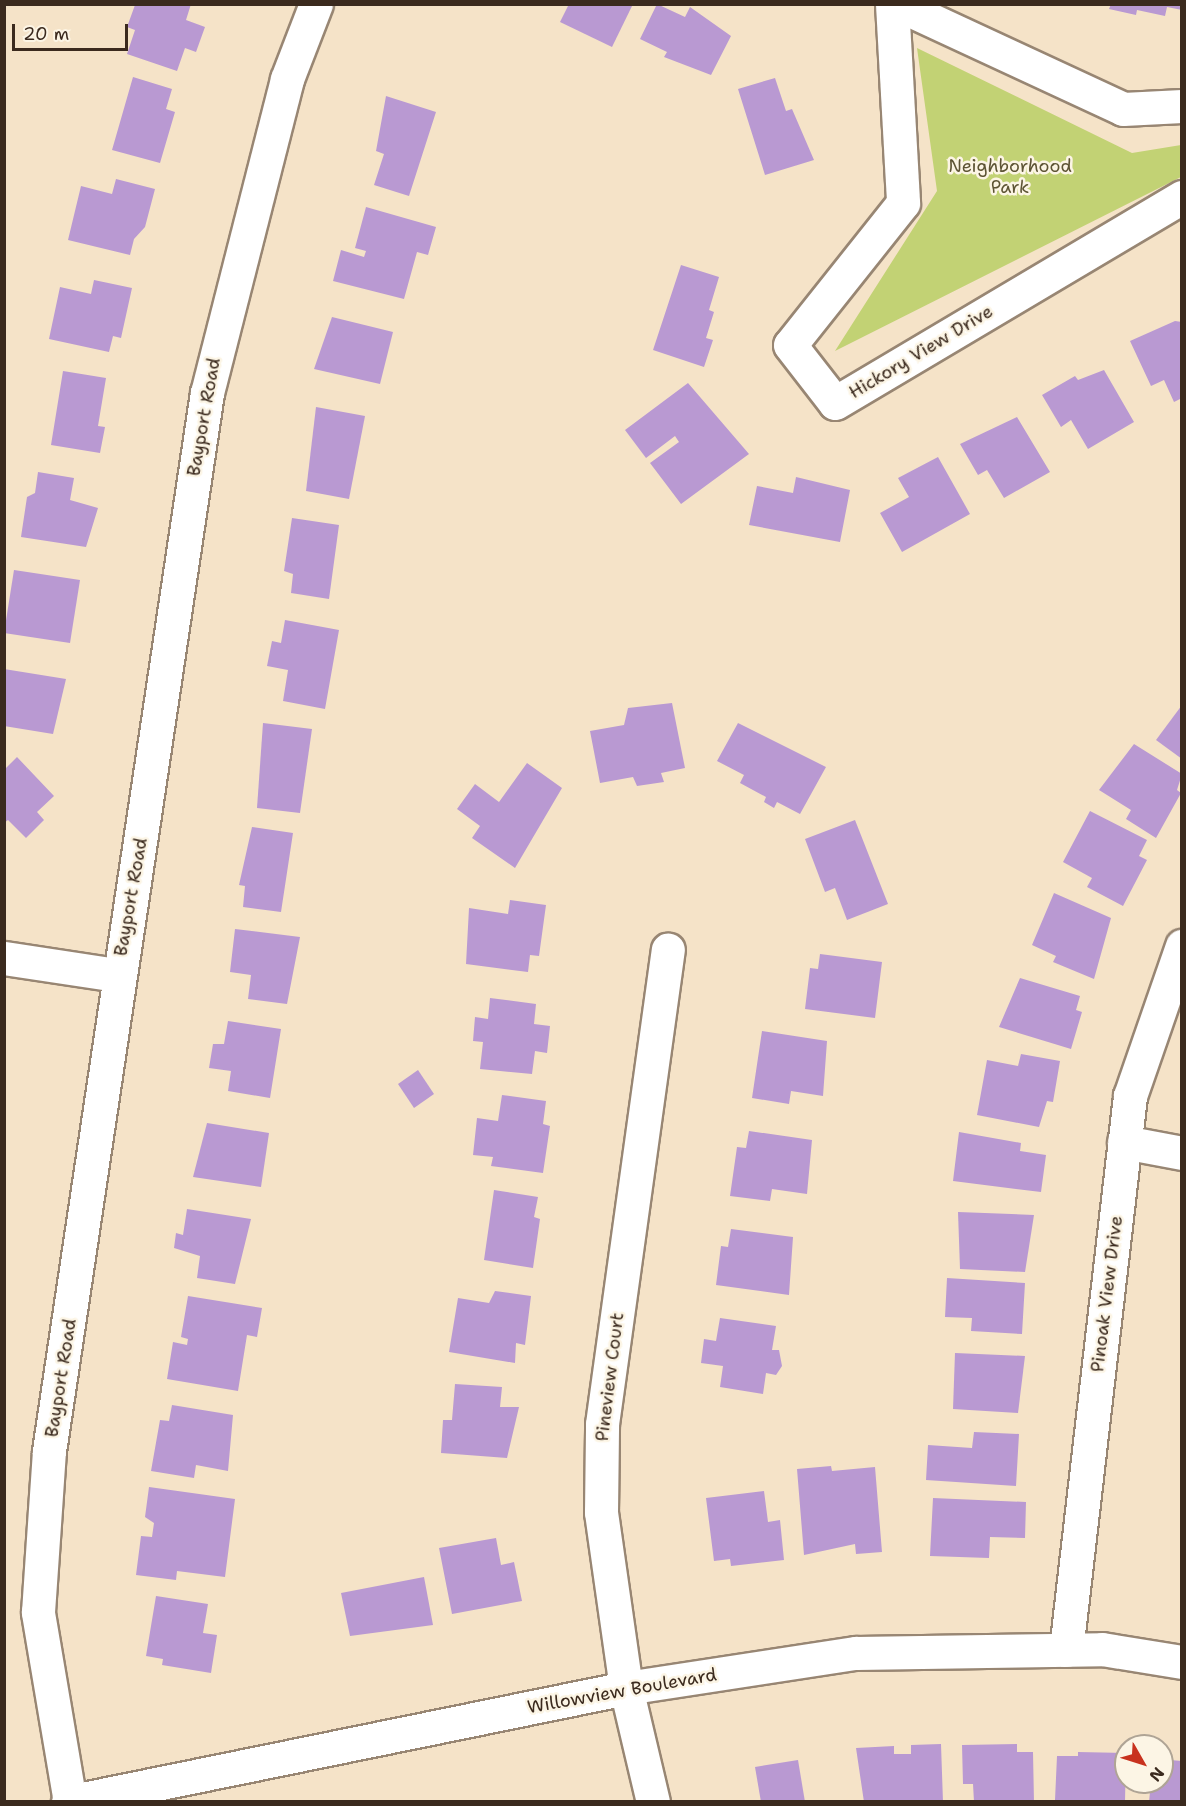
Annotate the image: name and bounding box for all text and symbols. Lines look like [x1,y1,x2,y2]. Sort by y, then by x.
scale bar [15,12,130,50]
text: 20 m [23,22,69,46]
park label: Neighborhood Park [948,156,1072,198]
street label: Hickory View Drive [845,301,997,403]
street label: Bayport Road [183,356,225,478]
street label: Bayport Road [110,836,152,958]
street label: Pinoak View Drive [1087,1215,1127,1373]
street label: Pineview Court [591,1311,629,1443]
street label: Bayport Road [41,1317,81,1439]
street label: Willowview Boulevard [526,1664,718,1718]
north arrow [1114,1734,1174,1794]
text: N [1145,1763,1169,1786]

